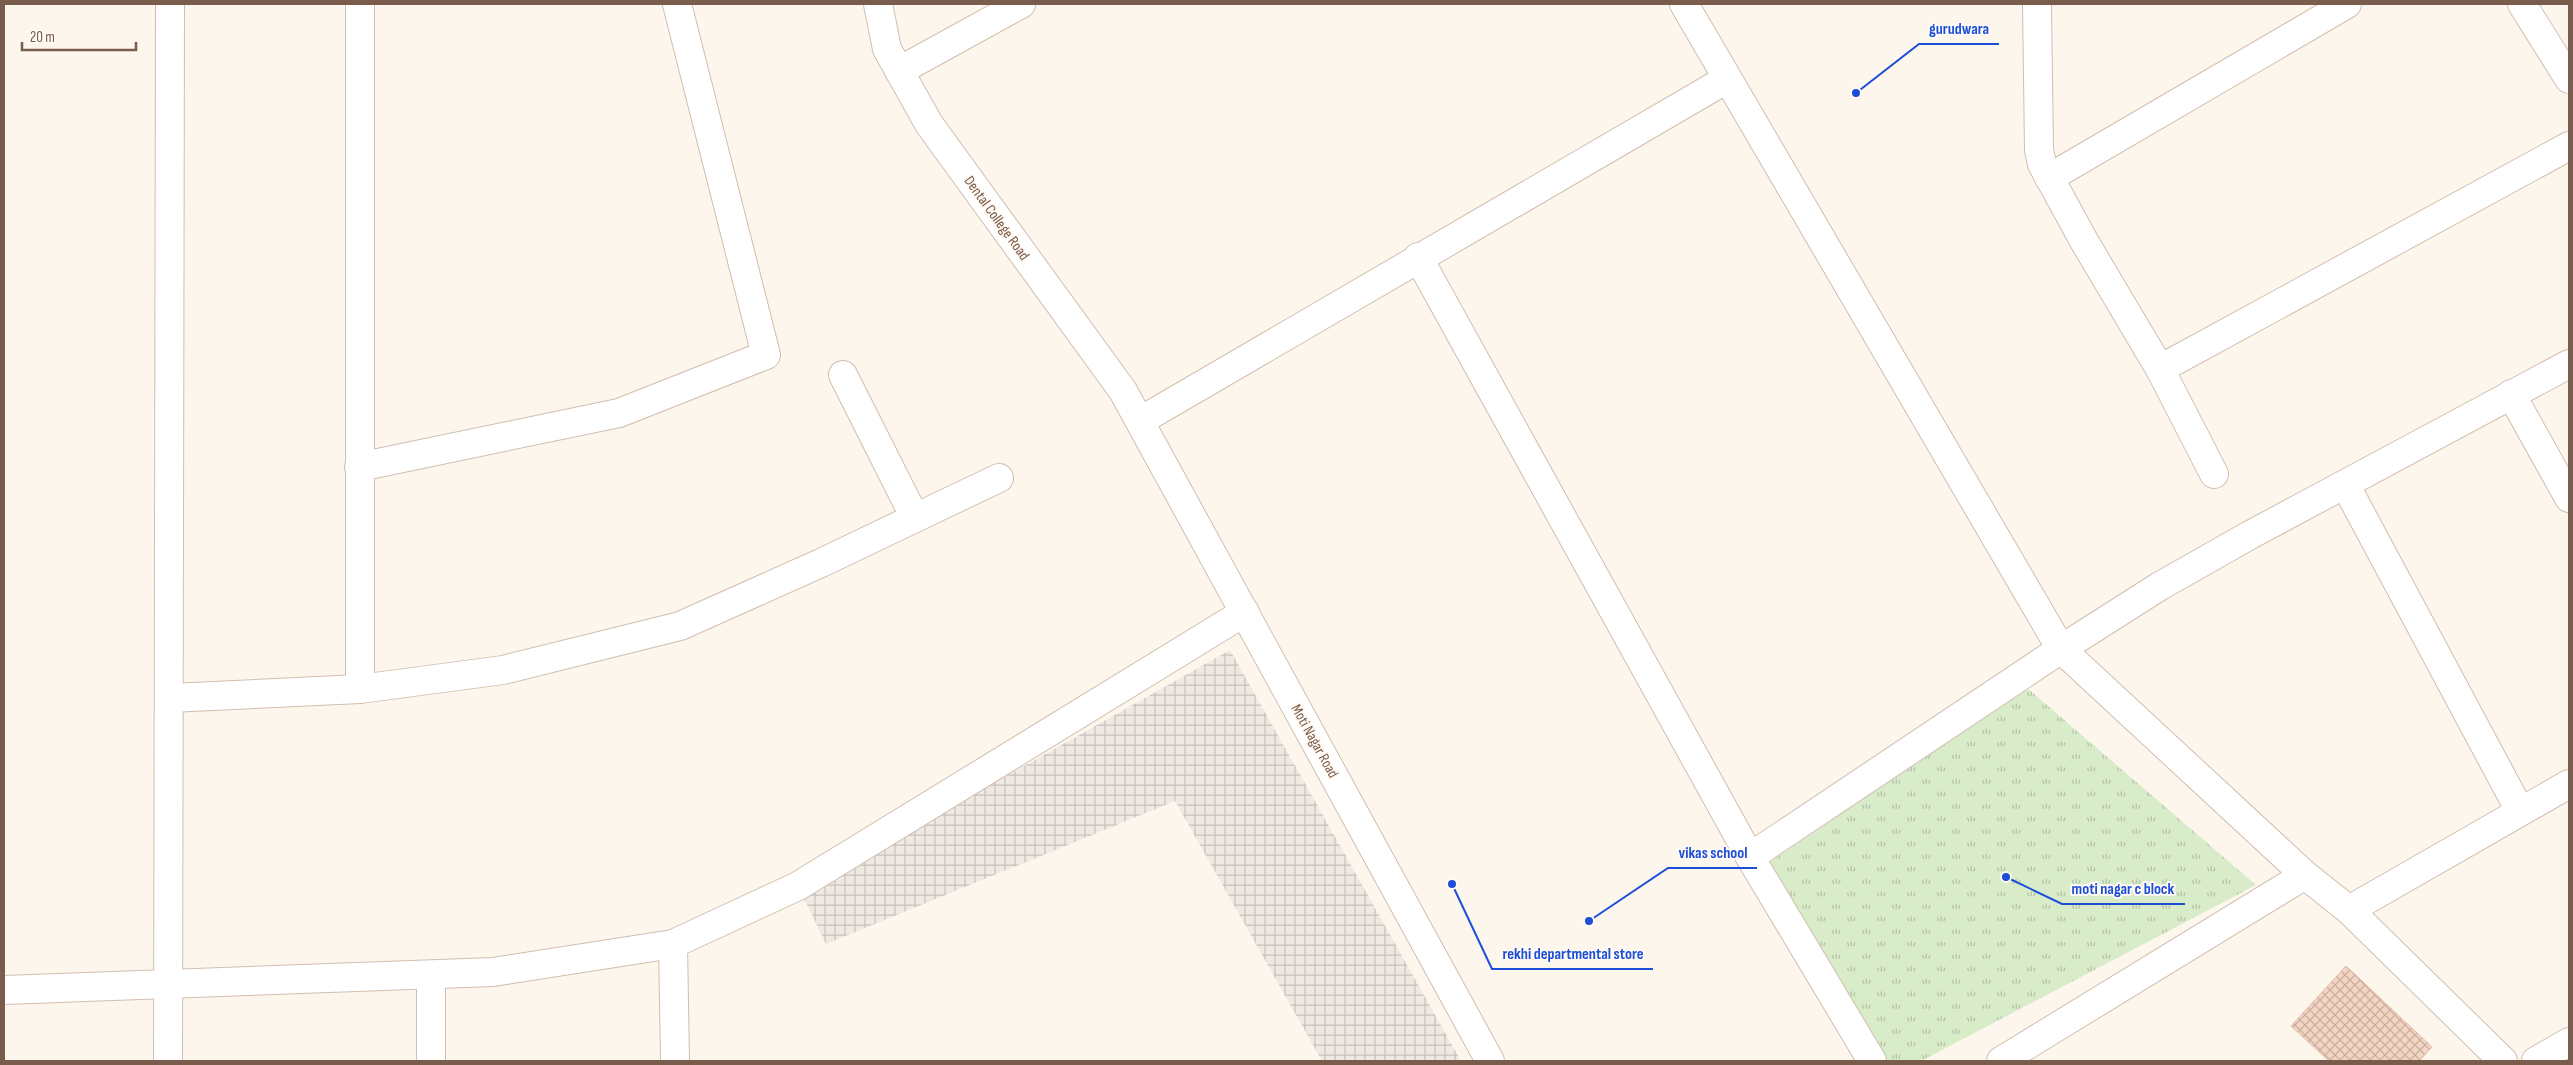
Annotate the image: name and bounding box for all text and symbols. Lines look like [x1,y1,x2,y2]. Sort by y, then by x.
callout: gurudwara [1919,13,1999,44]
scale bar [22,20,136,52]
text: gurudwara [1929,20,1989,39]
text: 20 m [30,28,55,47]
street label: Dental College Road [960,172,1034,264]
street label: Moti Nagar Road [1286,701,1343,782]
callout: vikas school [1668,837,1757,868]
text: vikas school [1678,844,1748,863]
callout: moti nagar c block [2062,873,2185,904]
text: moti nagar c block [2072,880,2175,899]
callout: rekhi departmental store [1492,938,1653,969]
text: rekhi departmental store [1502,945,1644,964]

